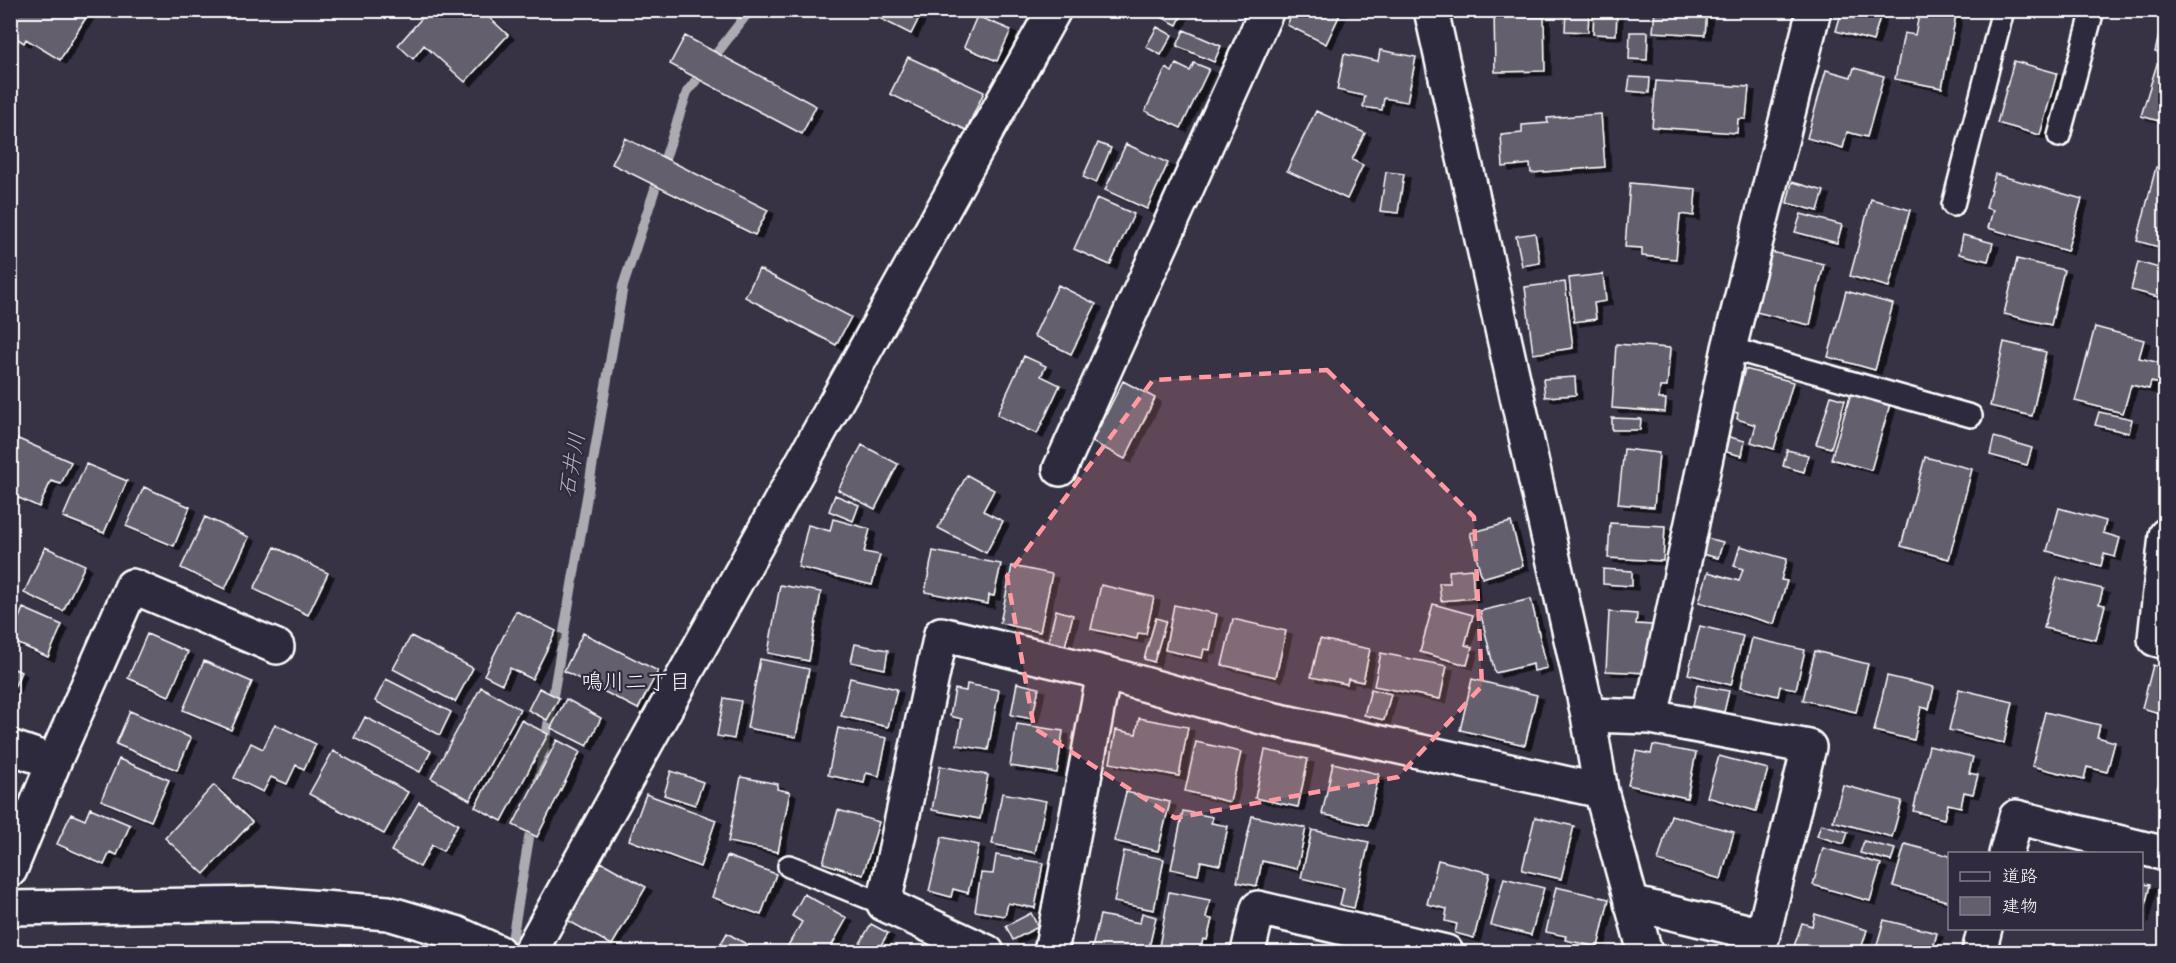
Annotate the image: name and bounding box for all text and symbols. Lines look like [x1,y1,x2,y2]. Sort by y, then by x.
water label: 石井川 [553,430,593,500]
district label: 鳴川二丁目 [581,669,691,697]
legend [1948,852,2143,930]
text: 道路 [2002,865,2038,889]
text: 建物 [2002,895,2038,919]

